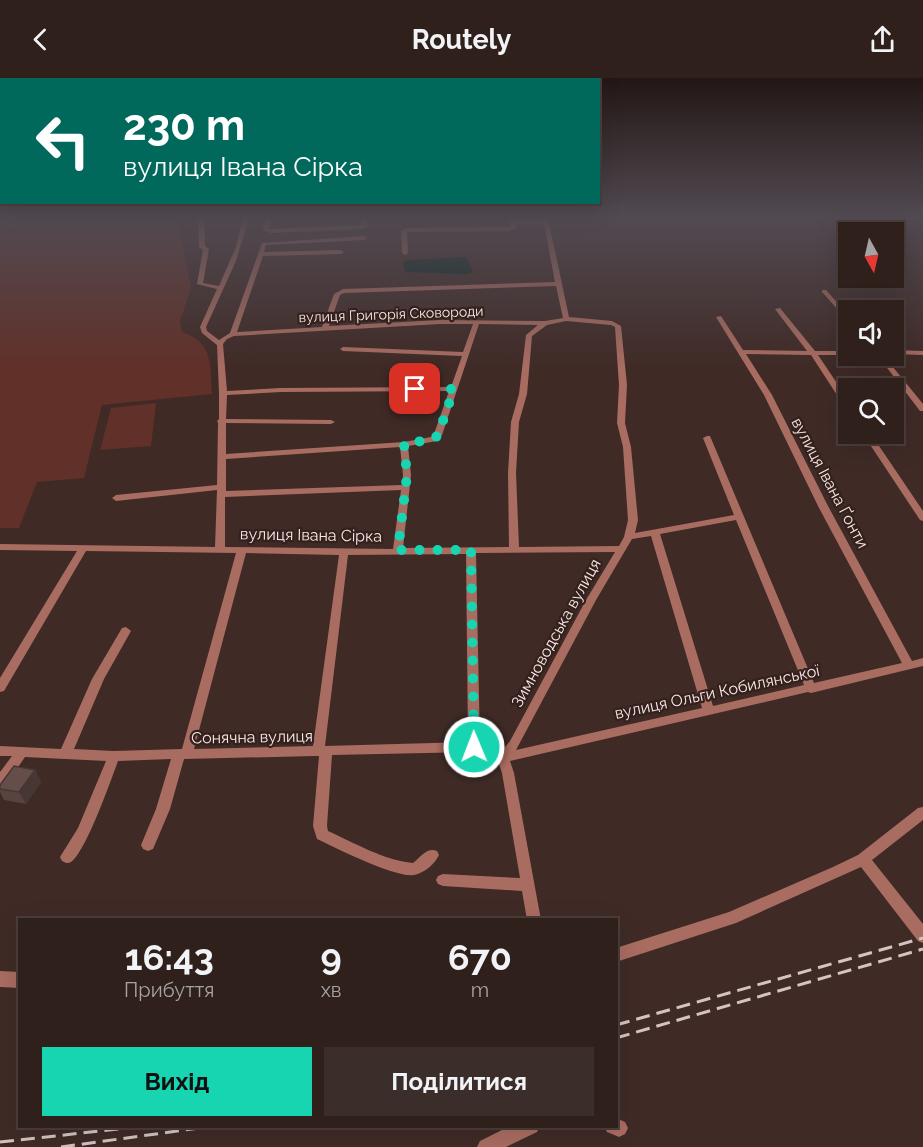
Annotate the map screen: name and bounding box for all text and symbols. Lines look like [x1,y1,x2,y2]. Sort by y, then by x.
icon: back [24,23,57,56]
icon: share [866,23,899,56]
text: Routely [412,24,511,55]
text: 230 m [123,101,245,150]
icon: left [24,102,102,180]
text: вулиця Івана Сірка [123,151,363,182]
north arrow [838,222,904,288]
map controls [838,222,904,444]
button: sound [838,300,904,366]
street label: вулиця Григорія Сковороди [298,303,484,325]
pin [389,363,440,414]
icon: arrive [398,372,431,405]
button: search [838,378,904,444]
street label: вулиця Івана Ґонти [788,414,872,552]
street label: вулиця Івана Сірка [240,524,382,546]
street label: Зимноводська вулиця [507,555,605,711]
street label: вулиця Ольги Кобилянської [613,661,822,723]
position arrow [442,715,506,779]
street label: Сонячна вулиця [191,726,313,748]
text: 16:43 [125,936,214,978]
text: 9 [320,936,342,978]
text: 670 [448,936,512,978]
text: Прибуття [124,978,214,1002]
text: хв [321,978,341,1002]
text: m [471,978,489,1002]
button: Вихід [42,1047,312,1116]
button: Поділитися [324,1047,594,1116]

